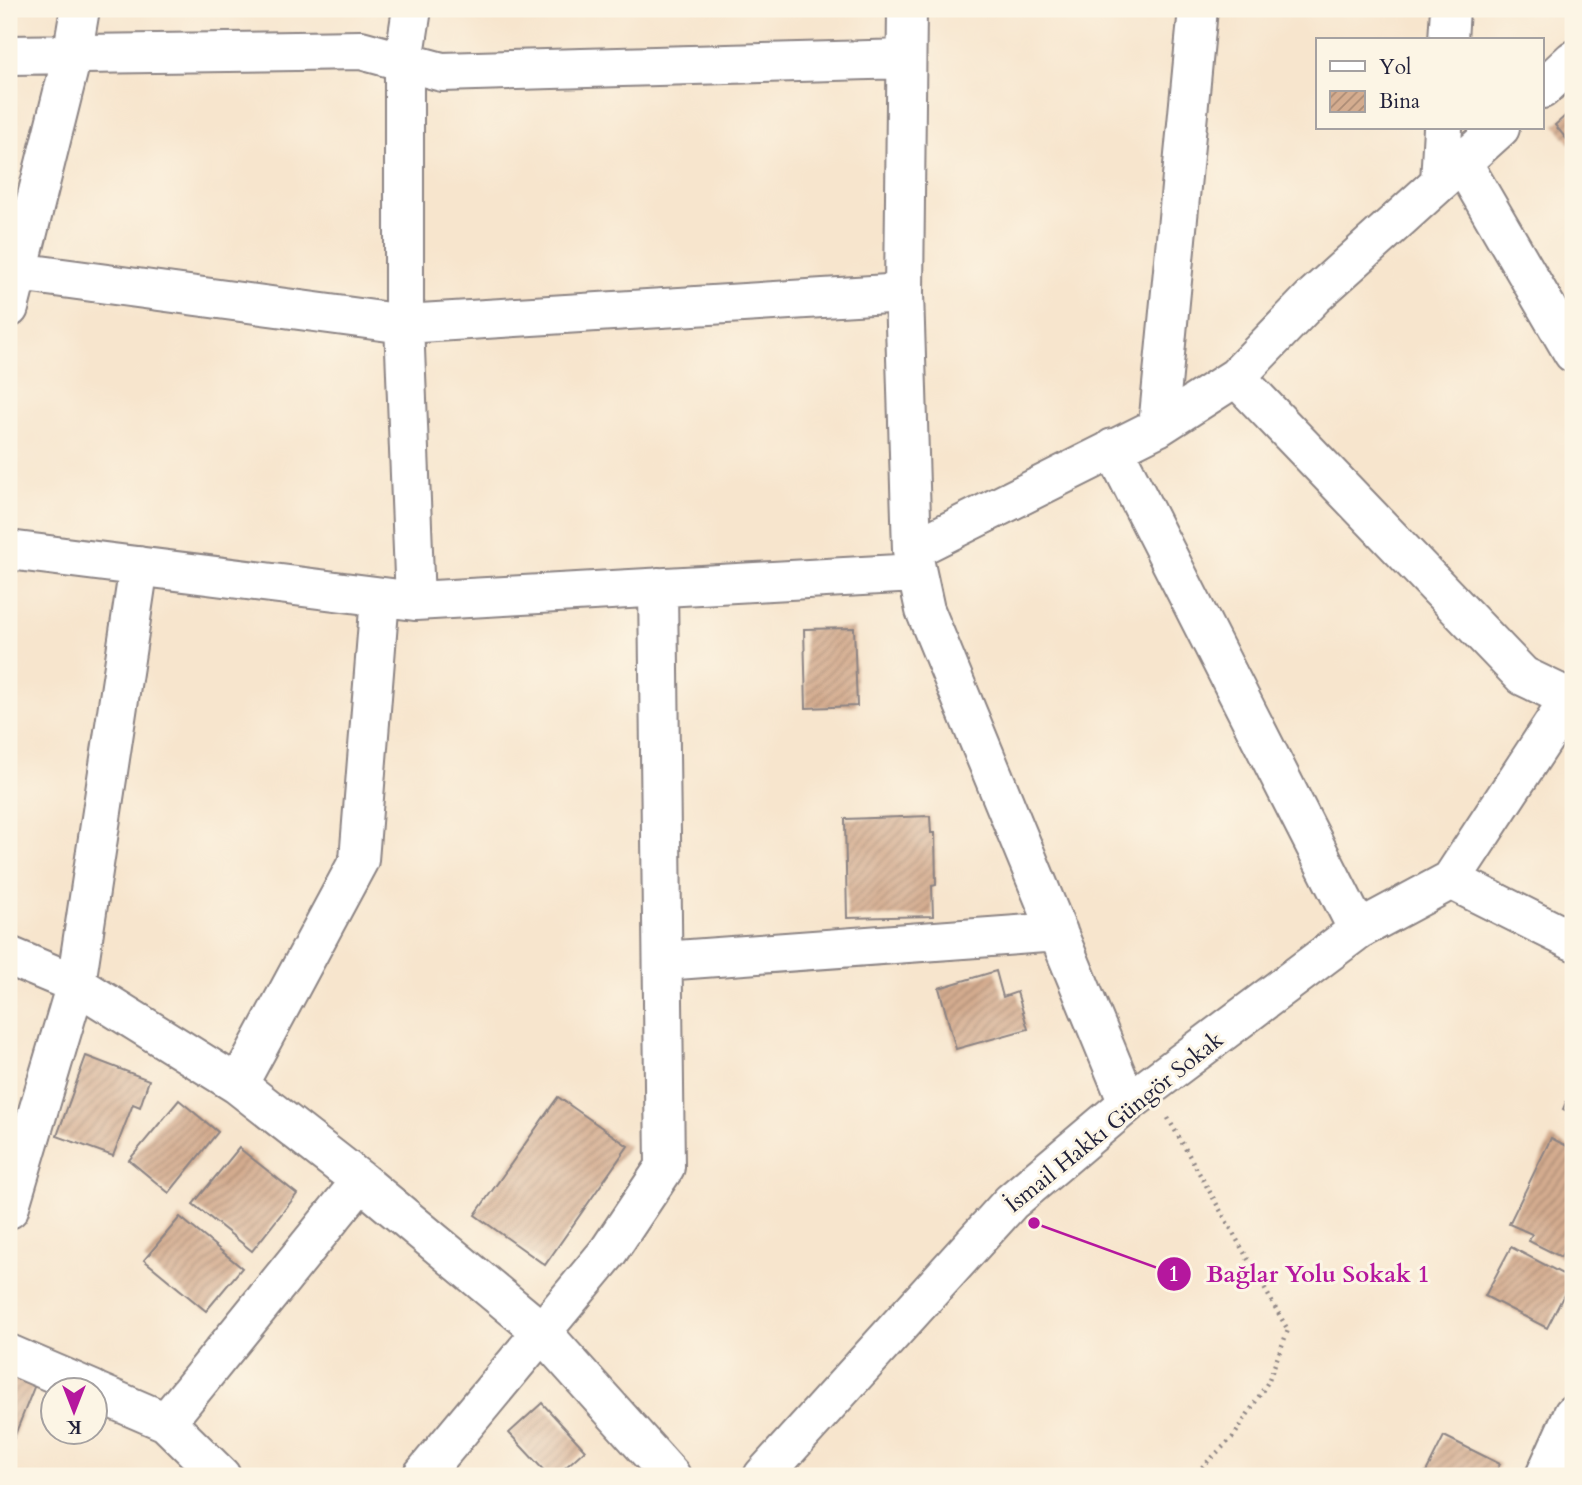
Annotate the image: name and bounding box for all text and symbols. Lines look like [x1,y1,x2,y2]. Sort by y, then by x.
legend [1316,38,1544,130]
text: Yol [1379,53,1411,82]
text: Bina [1379,87,1420,116]
street label: İsmail Hakkı Güngör Sokak [998,1024,1230,1220]
callout: Bağlar Yolu Sokak 1 [1157,1251,1444,1296]
text: Bağlar Yolu Sokak 1 [1206,1258,1430,1291]
text: 1 [1169,1260,1179,1289]
north arrow [38,1376,108,1446]
text: K [66,1414,82,1440]

